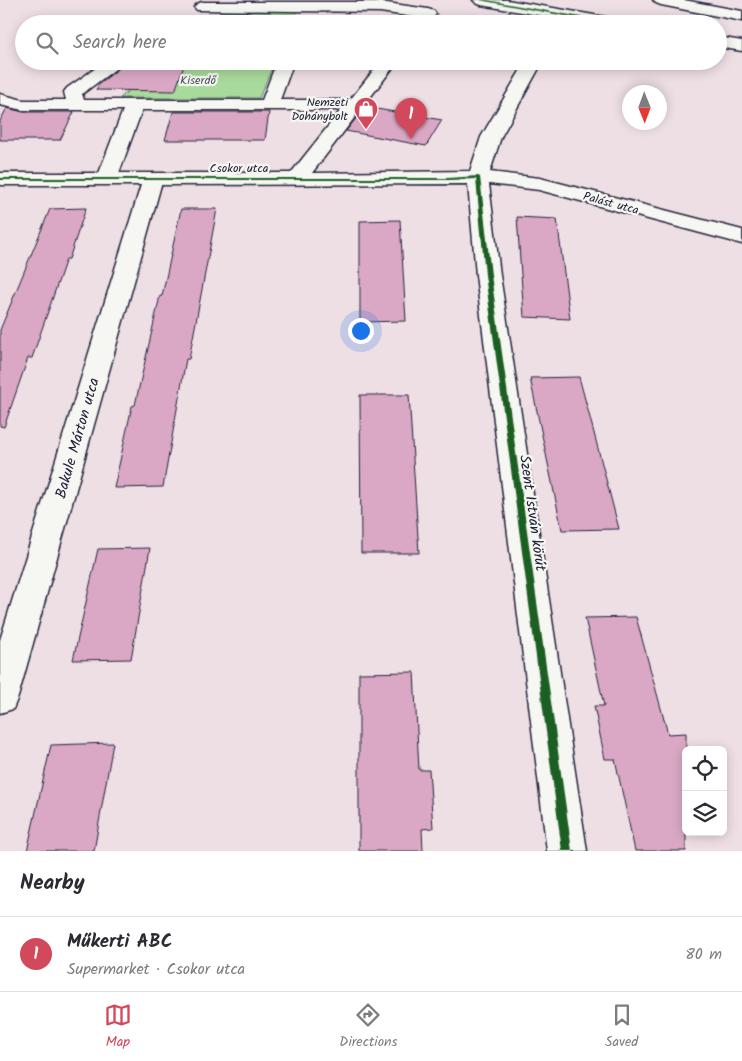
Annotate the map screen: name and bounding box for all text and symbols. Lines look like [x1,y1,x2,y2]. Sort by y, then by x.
search box [15,15,727,70]
text: Search here [73,28,167,58]
icon: search [33,29,61,57]
park label: Kiserdő [180,71,217,90]
north arrow [622,85,667,130]
place label: Nemzeti Dohánybolt [291,93,349,126]
shop icon: Nemzeti Dohánybolt [353,96,379,130]
pin: 1 [395,98,427,139]
street label: Csokor utca [210,159,269,178]
street label: Palást utca [581,187,641,220]
your location [348,318,374,344]
street label: Bakule Márton utca [49,375,107,501]
street label: Szent István körút [512,453,552,573]
map controls [682,746,727,836]
button: locate [682,746,727,791]
button: layers [682,791,727,836]
text: Nearby [20,867,85,900]
text: Műkerti ABC [67,927,172,957]
text: 1 [34,942,38,967]
text: 80 m [685,942,722,967]
text: Supermarket · Csokor utca [67,957,245,982]
tab: Map [104,1001,132,1053]
tab: Directions [339,1001,397,1053]
tab: Saved [605,1001,638,1053]

